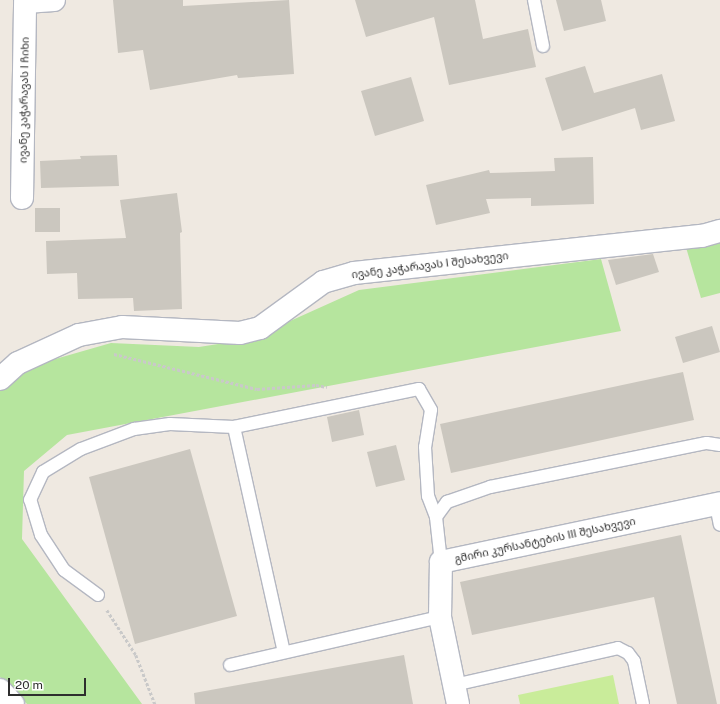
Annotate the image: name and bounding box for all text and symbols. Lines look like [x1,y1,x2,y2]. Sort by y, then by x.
street label: ივანე კაჭარავას I ჩიხი [16,37,32,163]
street label: ივანე კაჭარავას I შესახვევი [351,249,509,281]
street label: გმირი კურსანტების III შესახვევი [453,514,637,566]
scale bar [10,670,88,696]
text: 20 m [15,678,43,692]

